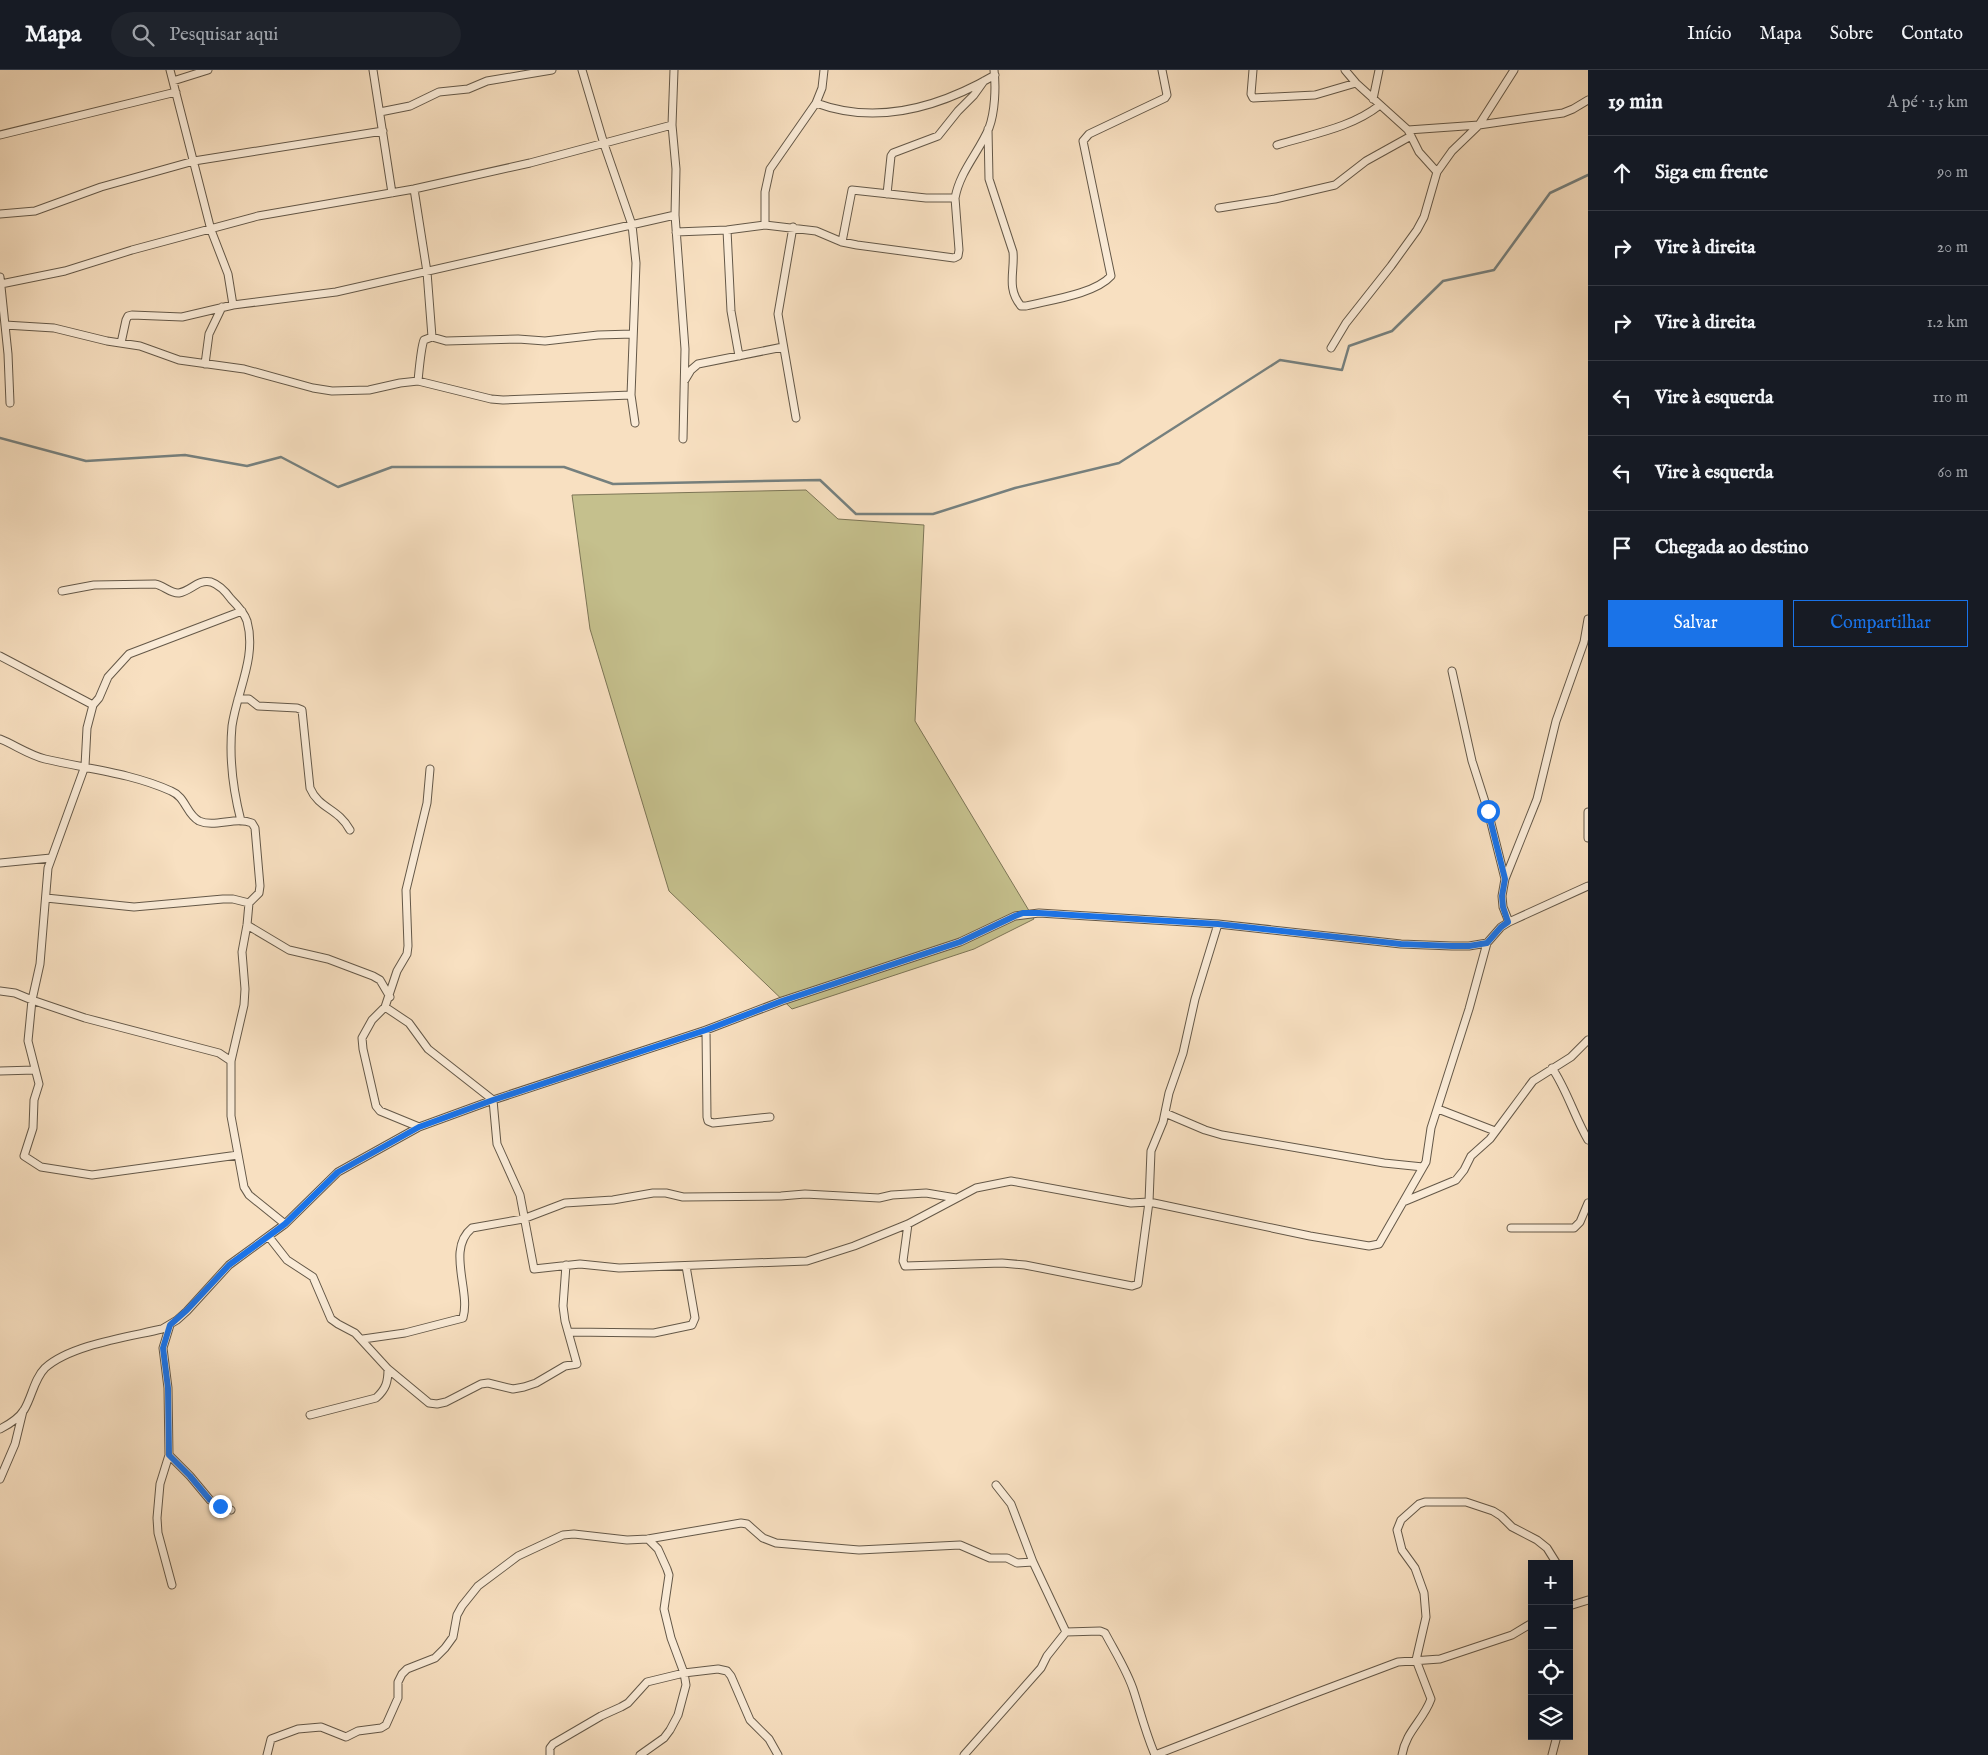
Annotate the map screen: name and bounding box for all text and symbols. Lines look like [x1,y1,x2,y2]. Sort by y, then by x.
search box [111,12,461,57]
text: Mapa [25,19,81,50]
icon: search [129,21,157,49]
text: Pesquisar aqui [169,23,278,47]
text: Início [1687,23,1732,46]
text: Mapa [1760,23,1802,46]
text: Sobre [1830,23,1873,46]
text: Contato [1901,23,1963,46]
text: 19 min [1608,89,1663,116]
text: A pé · 1.5 km [1888,93,1968,113]
icon: ahead [1608,159,1636,187]
text: Siga em frente [1655,161,1768,185]
text: 90 m [1937,163,1968,183]
icon: right [1608,234,1636,262]
text: Vire à direita [1655,236,1755,260]
text: 20 m [1937,238,1968,258]
icon: right [1608,309,1636,337]
text: Vire à direita [1655,311,1755,335]
text: 1.2 km [1927,313,1968,333]
icon: left [1608,384,1636,412]
text: Vire à esquerda [1655,386,1773,410]
text: 110 m [1932,388,1968,408]
icon: left [1608,459,1636,487]
text: Vire à esquerda [1655,461,1773,485]
text: 60 m [1938,463,1968,483]
icon: arrive [1608,534,1636,562]
text: Chegada ao destino [1655,536,1808,560]
button: Salvar [1608,600,1783,647]
button: Compartilhar [1793,600,1968,647]
route start [1477,800,1500,823]
route end [209,1495,232,1518]
map controls [1528,1560,1573,1740]
button: + [1528,1560,1573,1605]
button: − [1528,1605,1573,1650]
button: locate [1528,1650,1573,1695]
button: layers [1528,1695,1573,1740]

